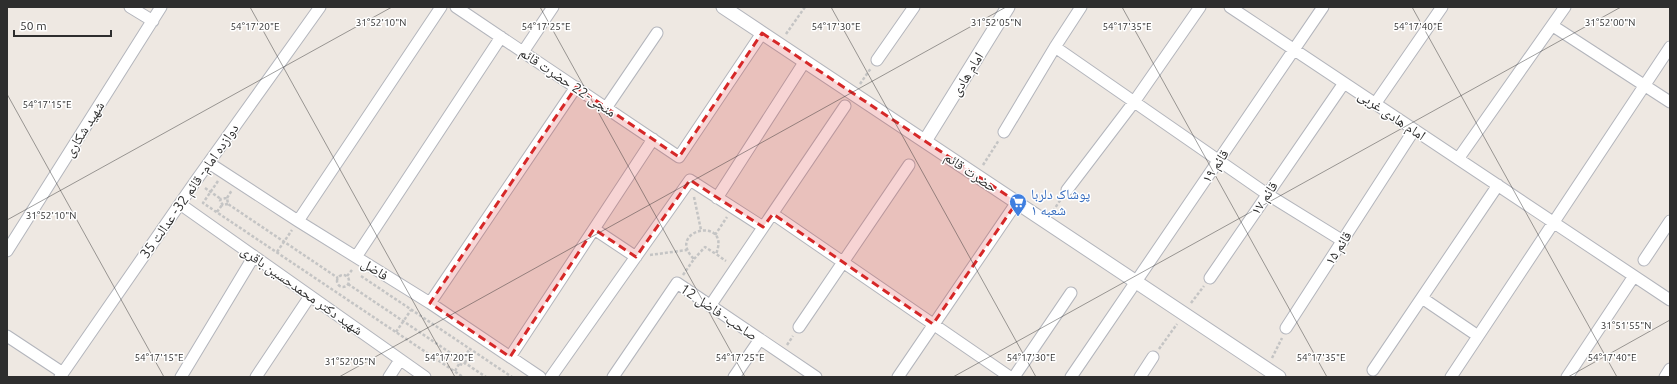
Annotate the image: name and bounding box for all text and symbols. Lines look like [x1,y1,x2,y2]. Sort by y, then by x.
scale bar [14,12,111,38]
text: 31°52'10"N [356,17,406,28]
text: 31°52'05"N [971,17,1021,28]
text: 31°52'00"N [1585,17,1635,28]
text: 50 m [20,19,47,32]
text: 54°17'20"E [230,21,280,32]
text: 54°17'25"E [521,21,571,32]
text: 54°17'30"E [811,21,861,32]
text: 54°17'35"E [1102,21,1152,32]
text: 54°17'40"E [1393,21,1443,32]
street label: منجی-22 حضرت قائم [516,44,619,122]
street label: امام هادی [947,49,988,100]
street label: امام هادی غربی [1354,87,1429,145]
street label: شهید شکاری [61,98,108,160]
text: 54°17'15"E [22,99,72,110]
street label: دوازده امام- قائم 32- عدالت 35 [136,121,243,262]
street label: قائم ۱۹ [1198,146,1234,187]
street label: حضرت قائم [940,149,1000,197]
street label: قائم ۱۷ [1247,178,1283,219]
place label: پوشاک دلربا شعبه ۱ [1031,186,1090,218]
supermarket icon: پوشاک دلربا شعبه ۱ [1008,192,1028,217]
text: 31°52'10"N [26,210,76,221]
street label: قائم ۱۵ [1321,228,1356,269]
street label: شهید دکتر محمدحسین باقری [237,242,366,339]
street label: فاضل [358,255,392,284]
street label: صاحب- فاضل 12 [677,280,761,345]
text: 31°51'55"N [1601,320,1651,331]
text: 54°17'15"E [134,352,184,363]
text: 54°17'20"E [424,352,474,363]
text: 54°17'25"E [715,352,765,363]
text: 54°17'30"E [1006,352,1056,363]
text: 54°17'35"E [1296,352,1346,363]
text: 54°17'40"E [1587,352,1637,363]
text: 31°52'05"N [325,356,375,367]

